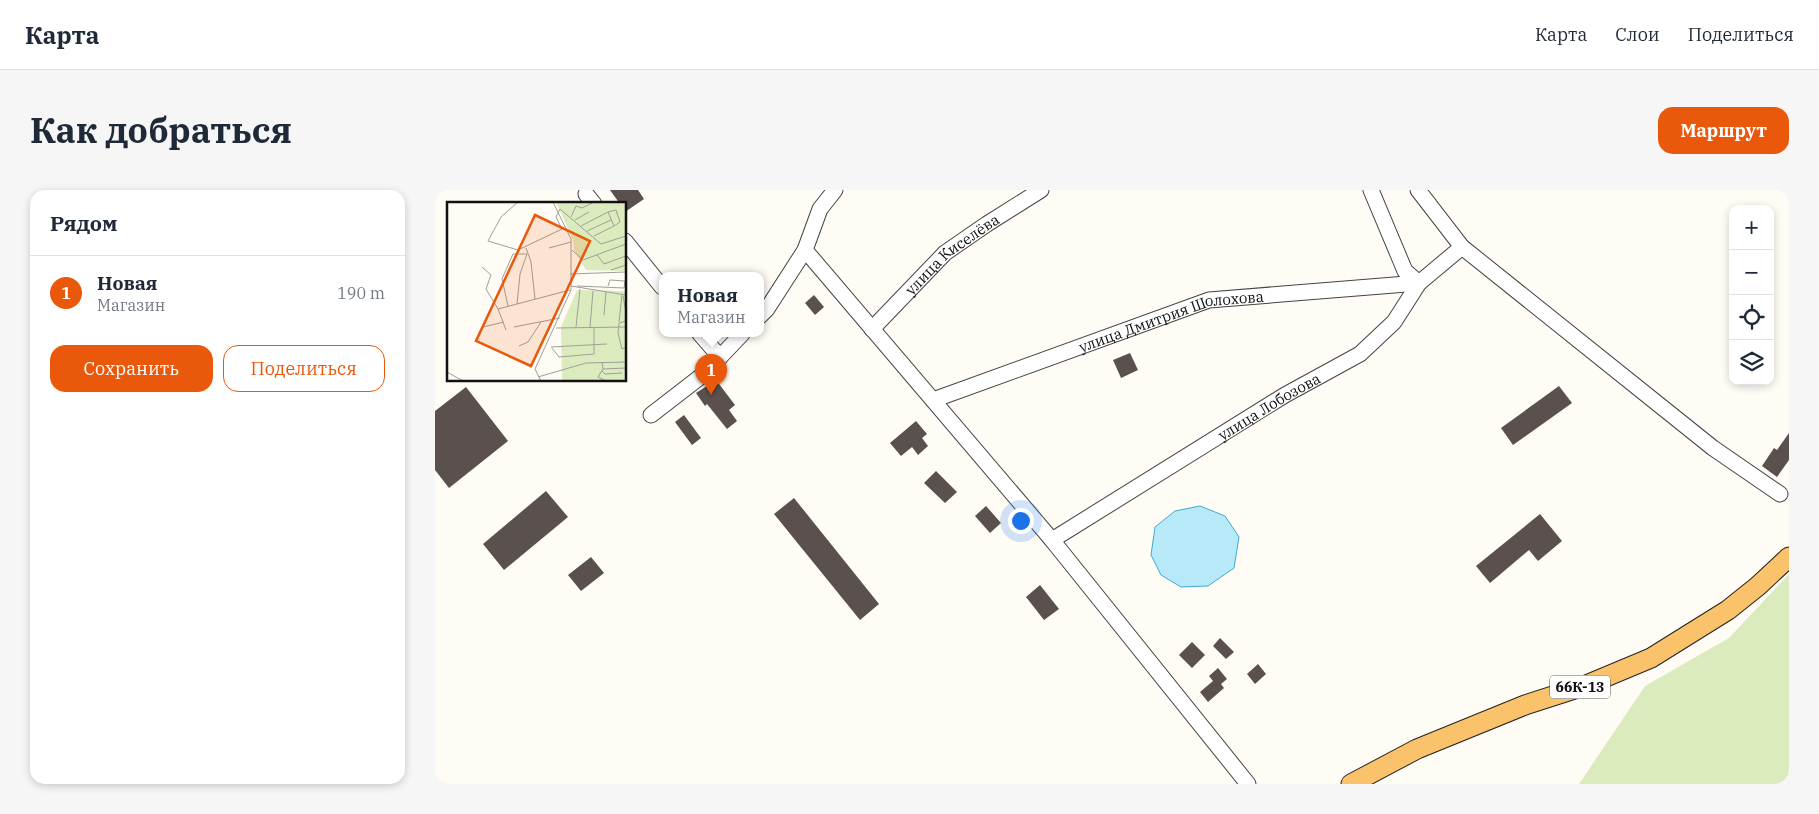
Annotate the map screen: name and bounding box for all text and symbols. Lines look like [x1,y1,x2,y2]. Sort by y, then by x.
text: Карта [25,19,100,51]
text: Карта [1535,23,1587,46]
text: Слои [1615,23,1660,46]
text: Поделиться [1688,23,1794,46]
text: Как добраться [30,107,292,153]
button: Маршрут [1658,107,1789,154]
inset map [447,202,626,381]
map controls [1729,205,1774,385]
button: + [1729,205,1774,250]
text: Рядом [50,209,118,237]
street label: улица Киселёва [901,209,1003,299]
button: − [1729,250,1774,295]
text: Новая [97,271,157,295]
popup [659,272,764,337]
text: 1 [61,283,71,303]
text: 190 m [337,283,385,303]
text: Новая [677,283,738,307]
street label: улица Дмитрия Шолохова [1076,286,1264,356]
text: Магазин [97,295,165,315]
button: locate [1729,295,1774,340]
text: Магазин [677,307,746,327]
button: layers [1729,340,1774,385]
button: Сохранить [50,345,213,392]
button: Поделиться [223,345,385,392]
pin: 1 [695,354,727,395]
street label: улица Лобозова [1214,368,1323,444]
your location [1008,508,1034,534]
road number: 66К-13 [1550,676,1610,698]

